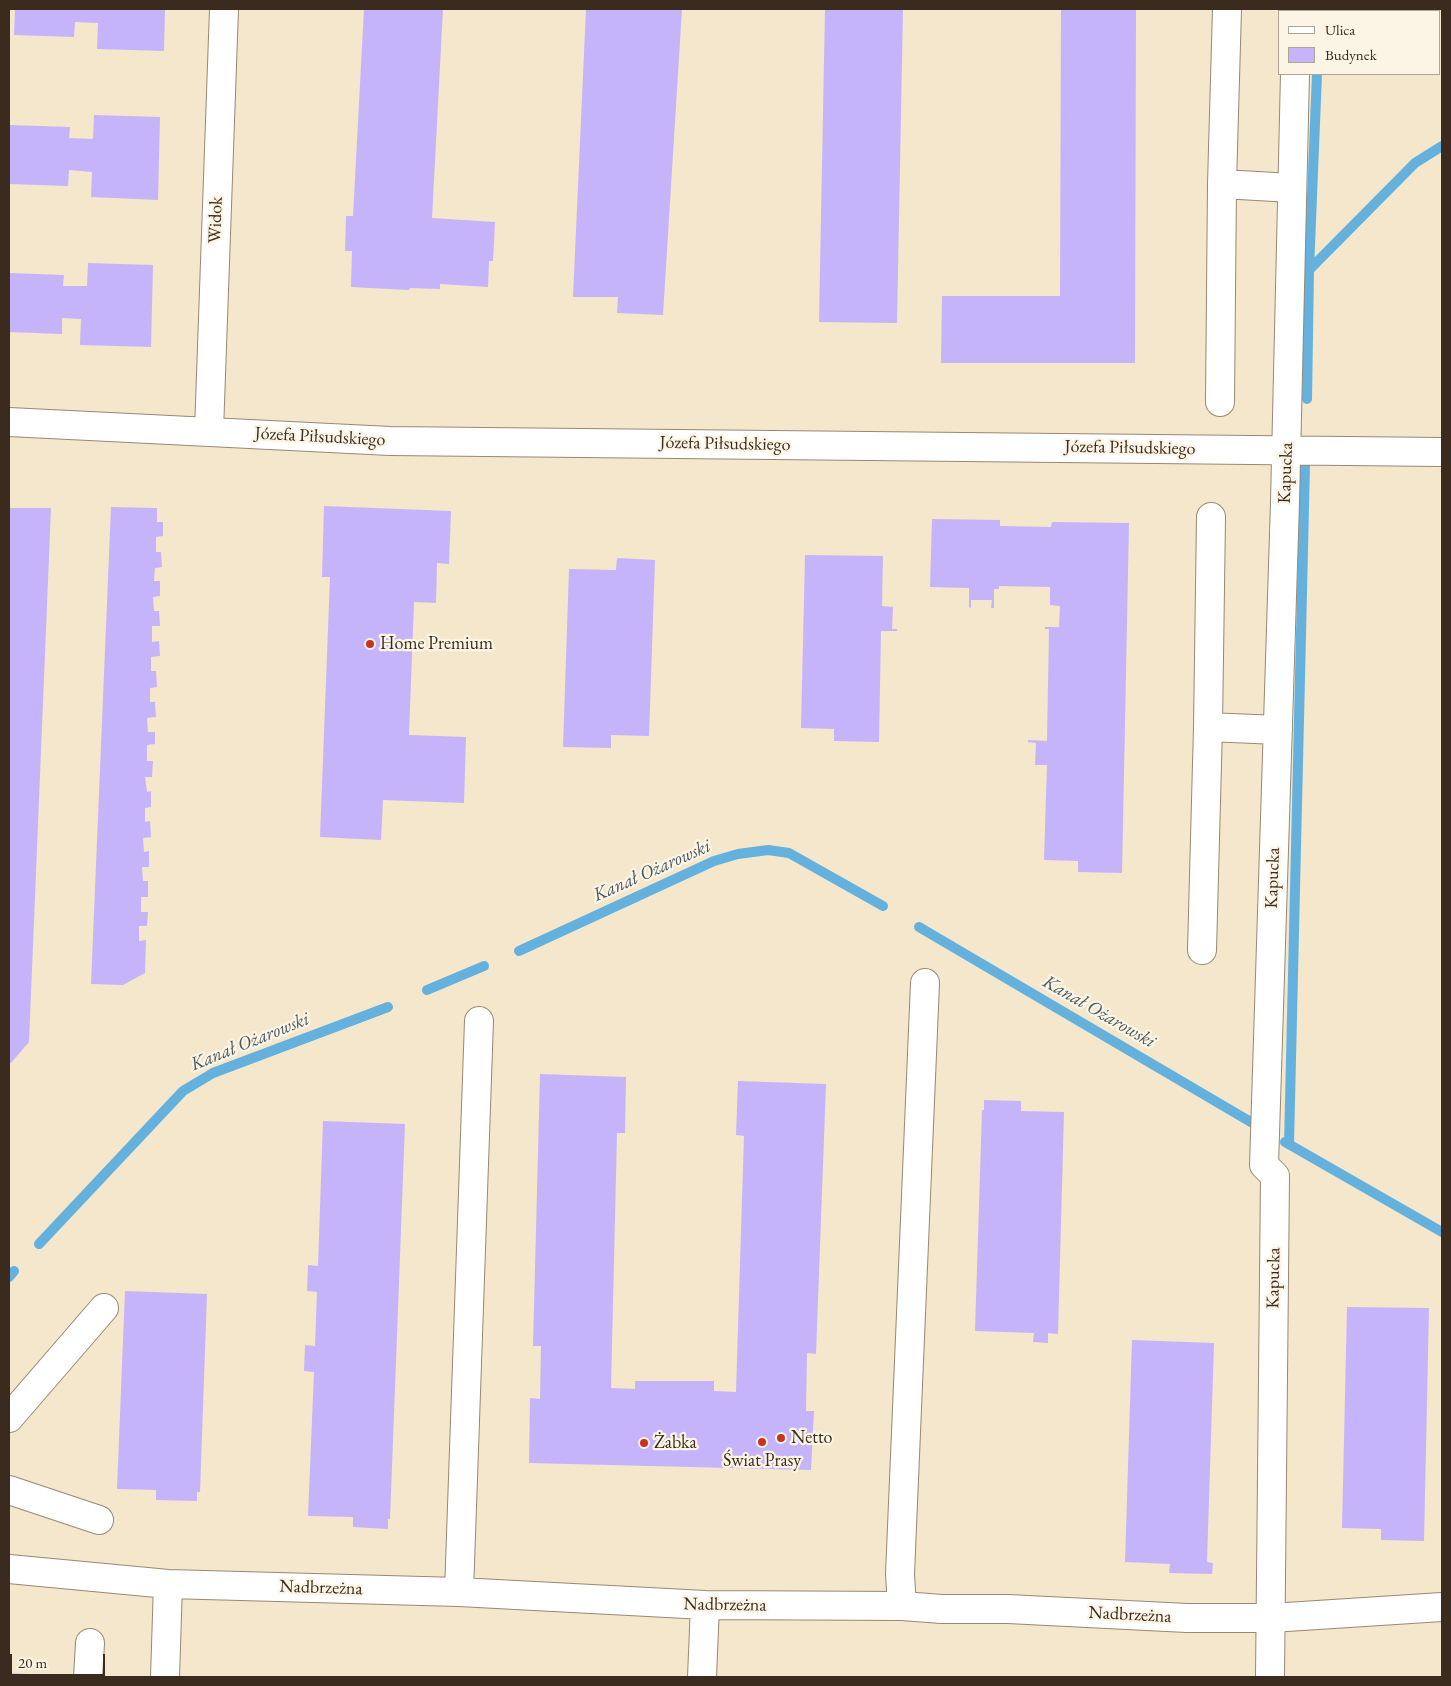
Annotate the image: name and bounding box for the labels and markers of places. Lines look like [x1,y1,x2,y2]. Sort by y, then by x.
place label: Home Premium [380,633,493,655]
marker: Home Premium [364,638,376,650]
place label: Netto [791,1427,832,1449]
place label: Żabka [654,1432,697,1454]
marker: Netto [775,1432,787,1444]
marker: Świat Prasy [756,1436,768,1448]
marker: Żabka [638,1437,650,1449]
place label: Świat Prasy [723,1450,801,1472]

